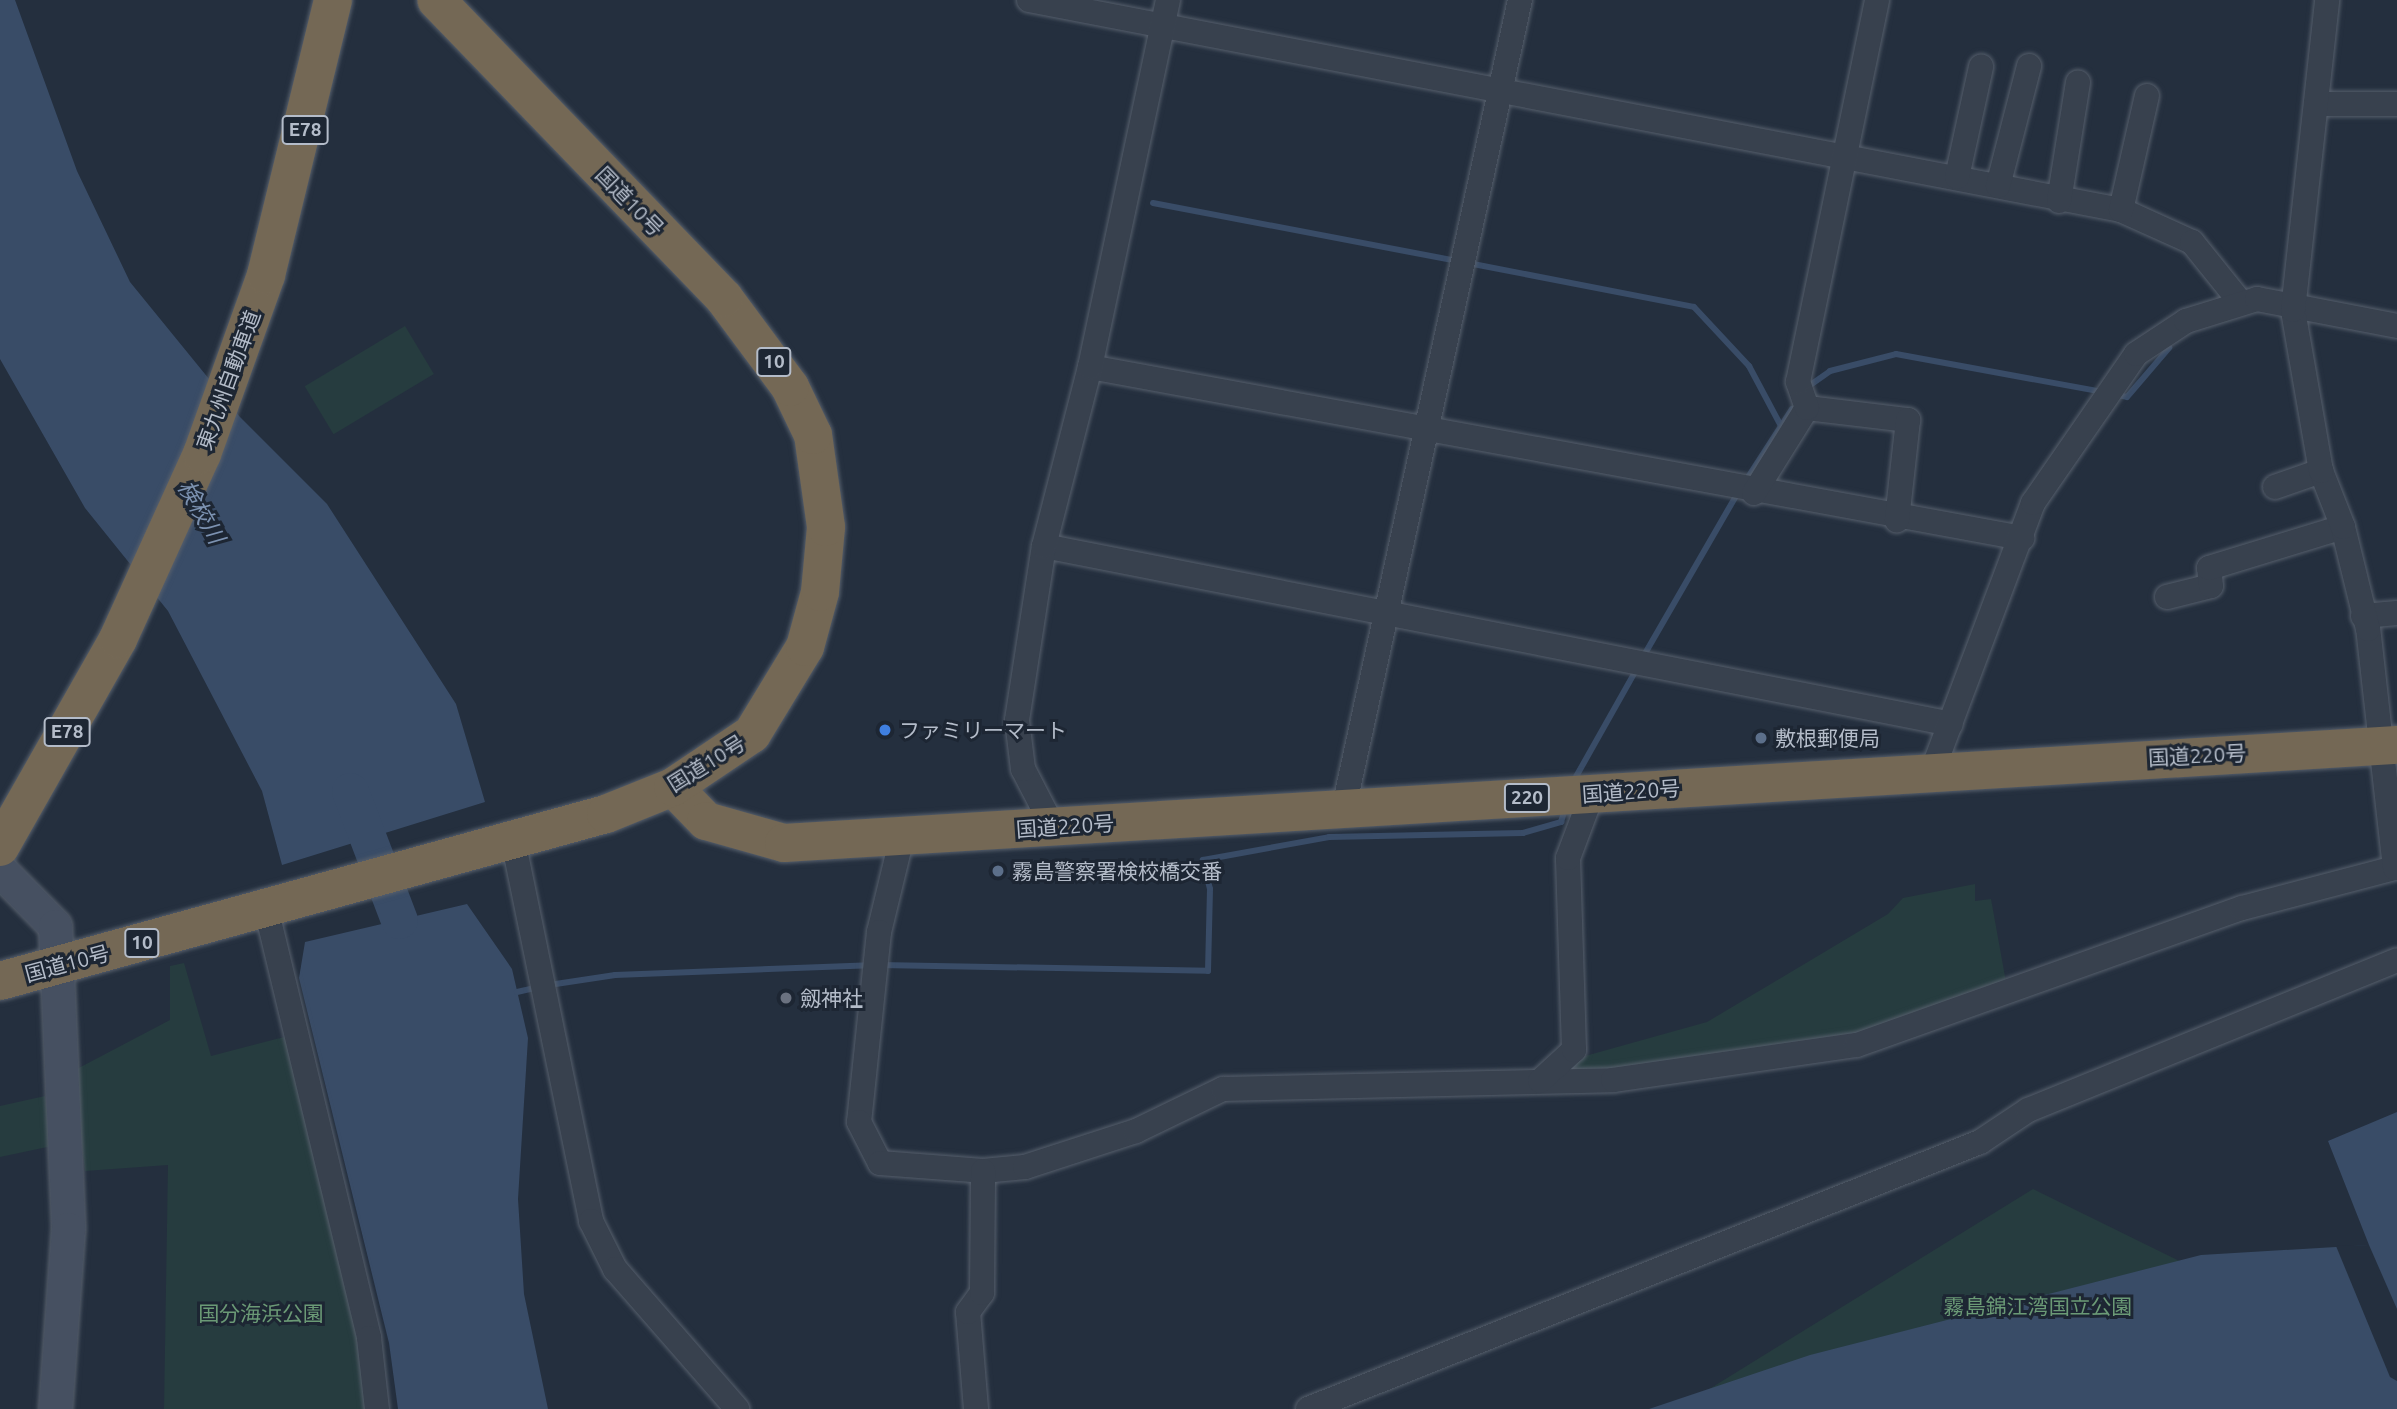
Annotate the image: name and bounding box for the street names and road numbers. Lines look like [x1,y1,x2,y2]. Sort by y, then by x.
road number: E78 [280,114,330,146]
street label: 国道10号 [591,161,669,241]
street label: 東九州自動車道 [191,307,265,453]
road number: 10 [755,346,793,378]
road number: E78 [42,716,92,748]
street label: 国道10号 [663,729,749,797]
street label: 国道220号 [2147,740,2247,770]
street label: 国道220号 [1581,775,1681,807]
road number: 220 [1502,782,1552,814]
street label: 国道220号 [1015,810,1115,842]
road number: 10 [123,928,161,959]
street label: 国道10号 [22,940,112,986]

